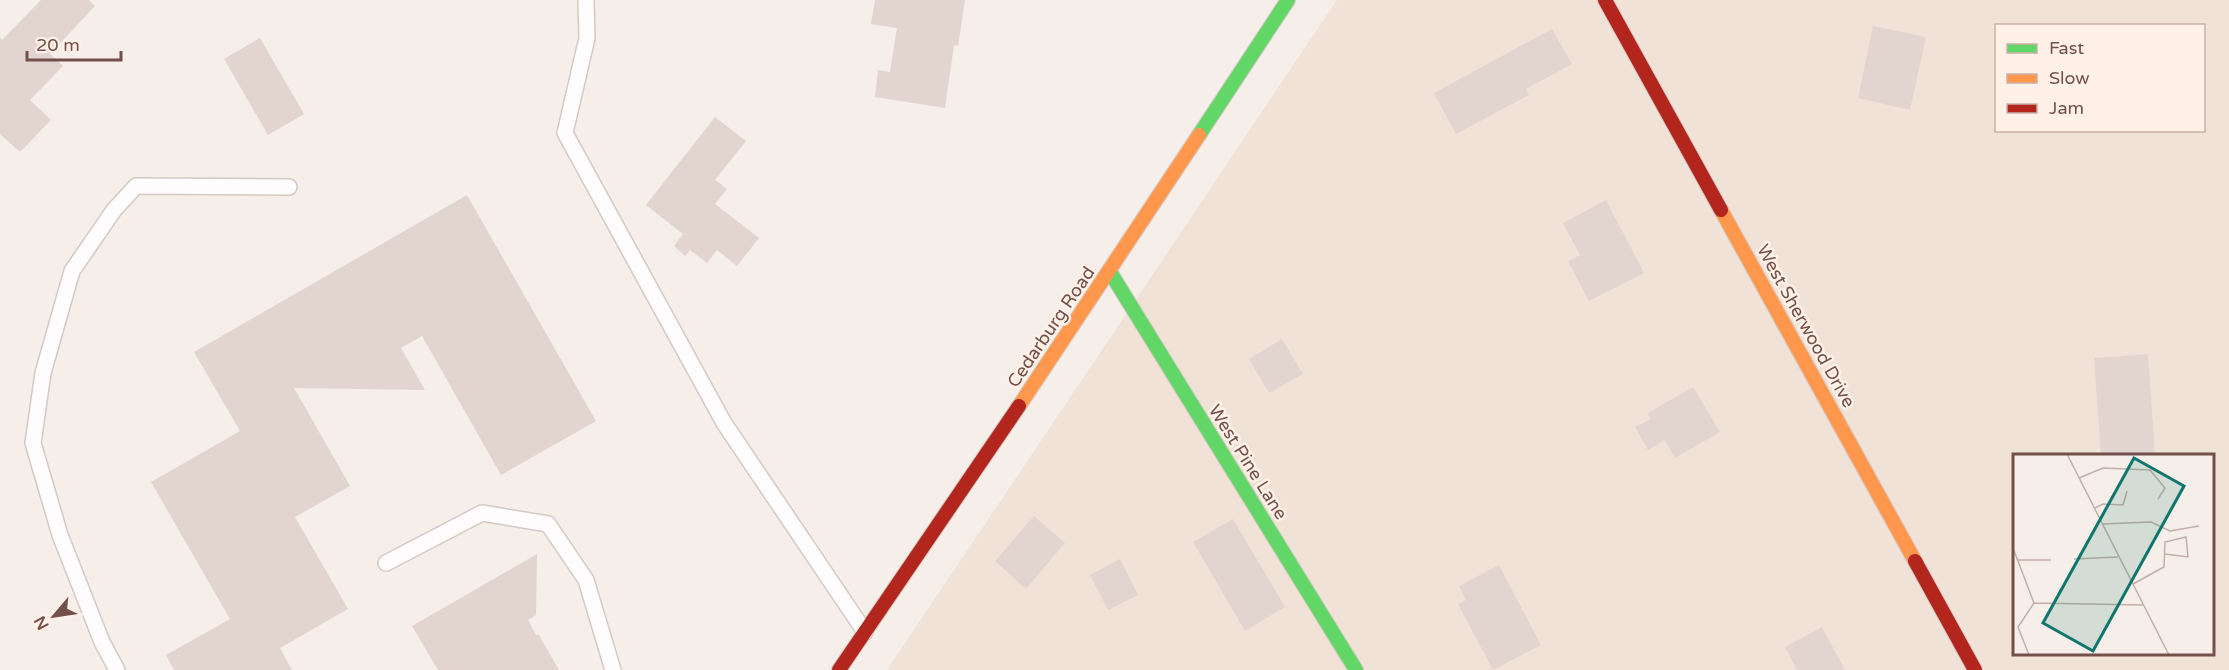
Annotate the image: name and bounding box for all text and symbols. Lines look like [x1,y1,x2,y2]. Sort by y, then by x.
scale bar [27,24,122,62]
legend [1995,24,2205,132]
text: 20 m [36,34,80,56]
text: Fast [2049,37,2084,59]
text: Slow [2049,67,2090,89]
text: Jam [2049,97,2084,119]
street label: West Sherwood Drive [1752,241,1860,411]
street label: Cedarburg Road [1002,262,1100,392]
street label: West Pine Lane [1204,400,1292,524]
inset map [2013,454,2214,655]
north arrow [24,586,84,646]
text: N [30,612,54,633]

